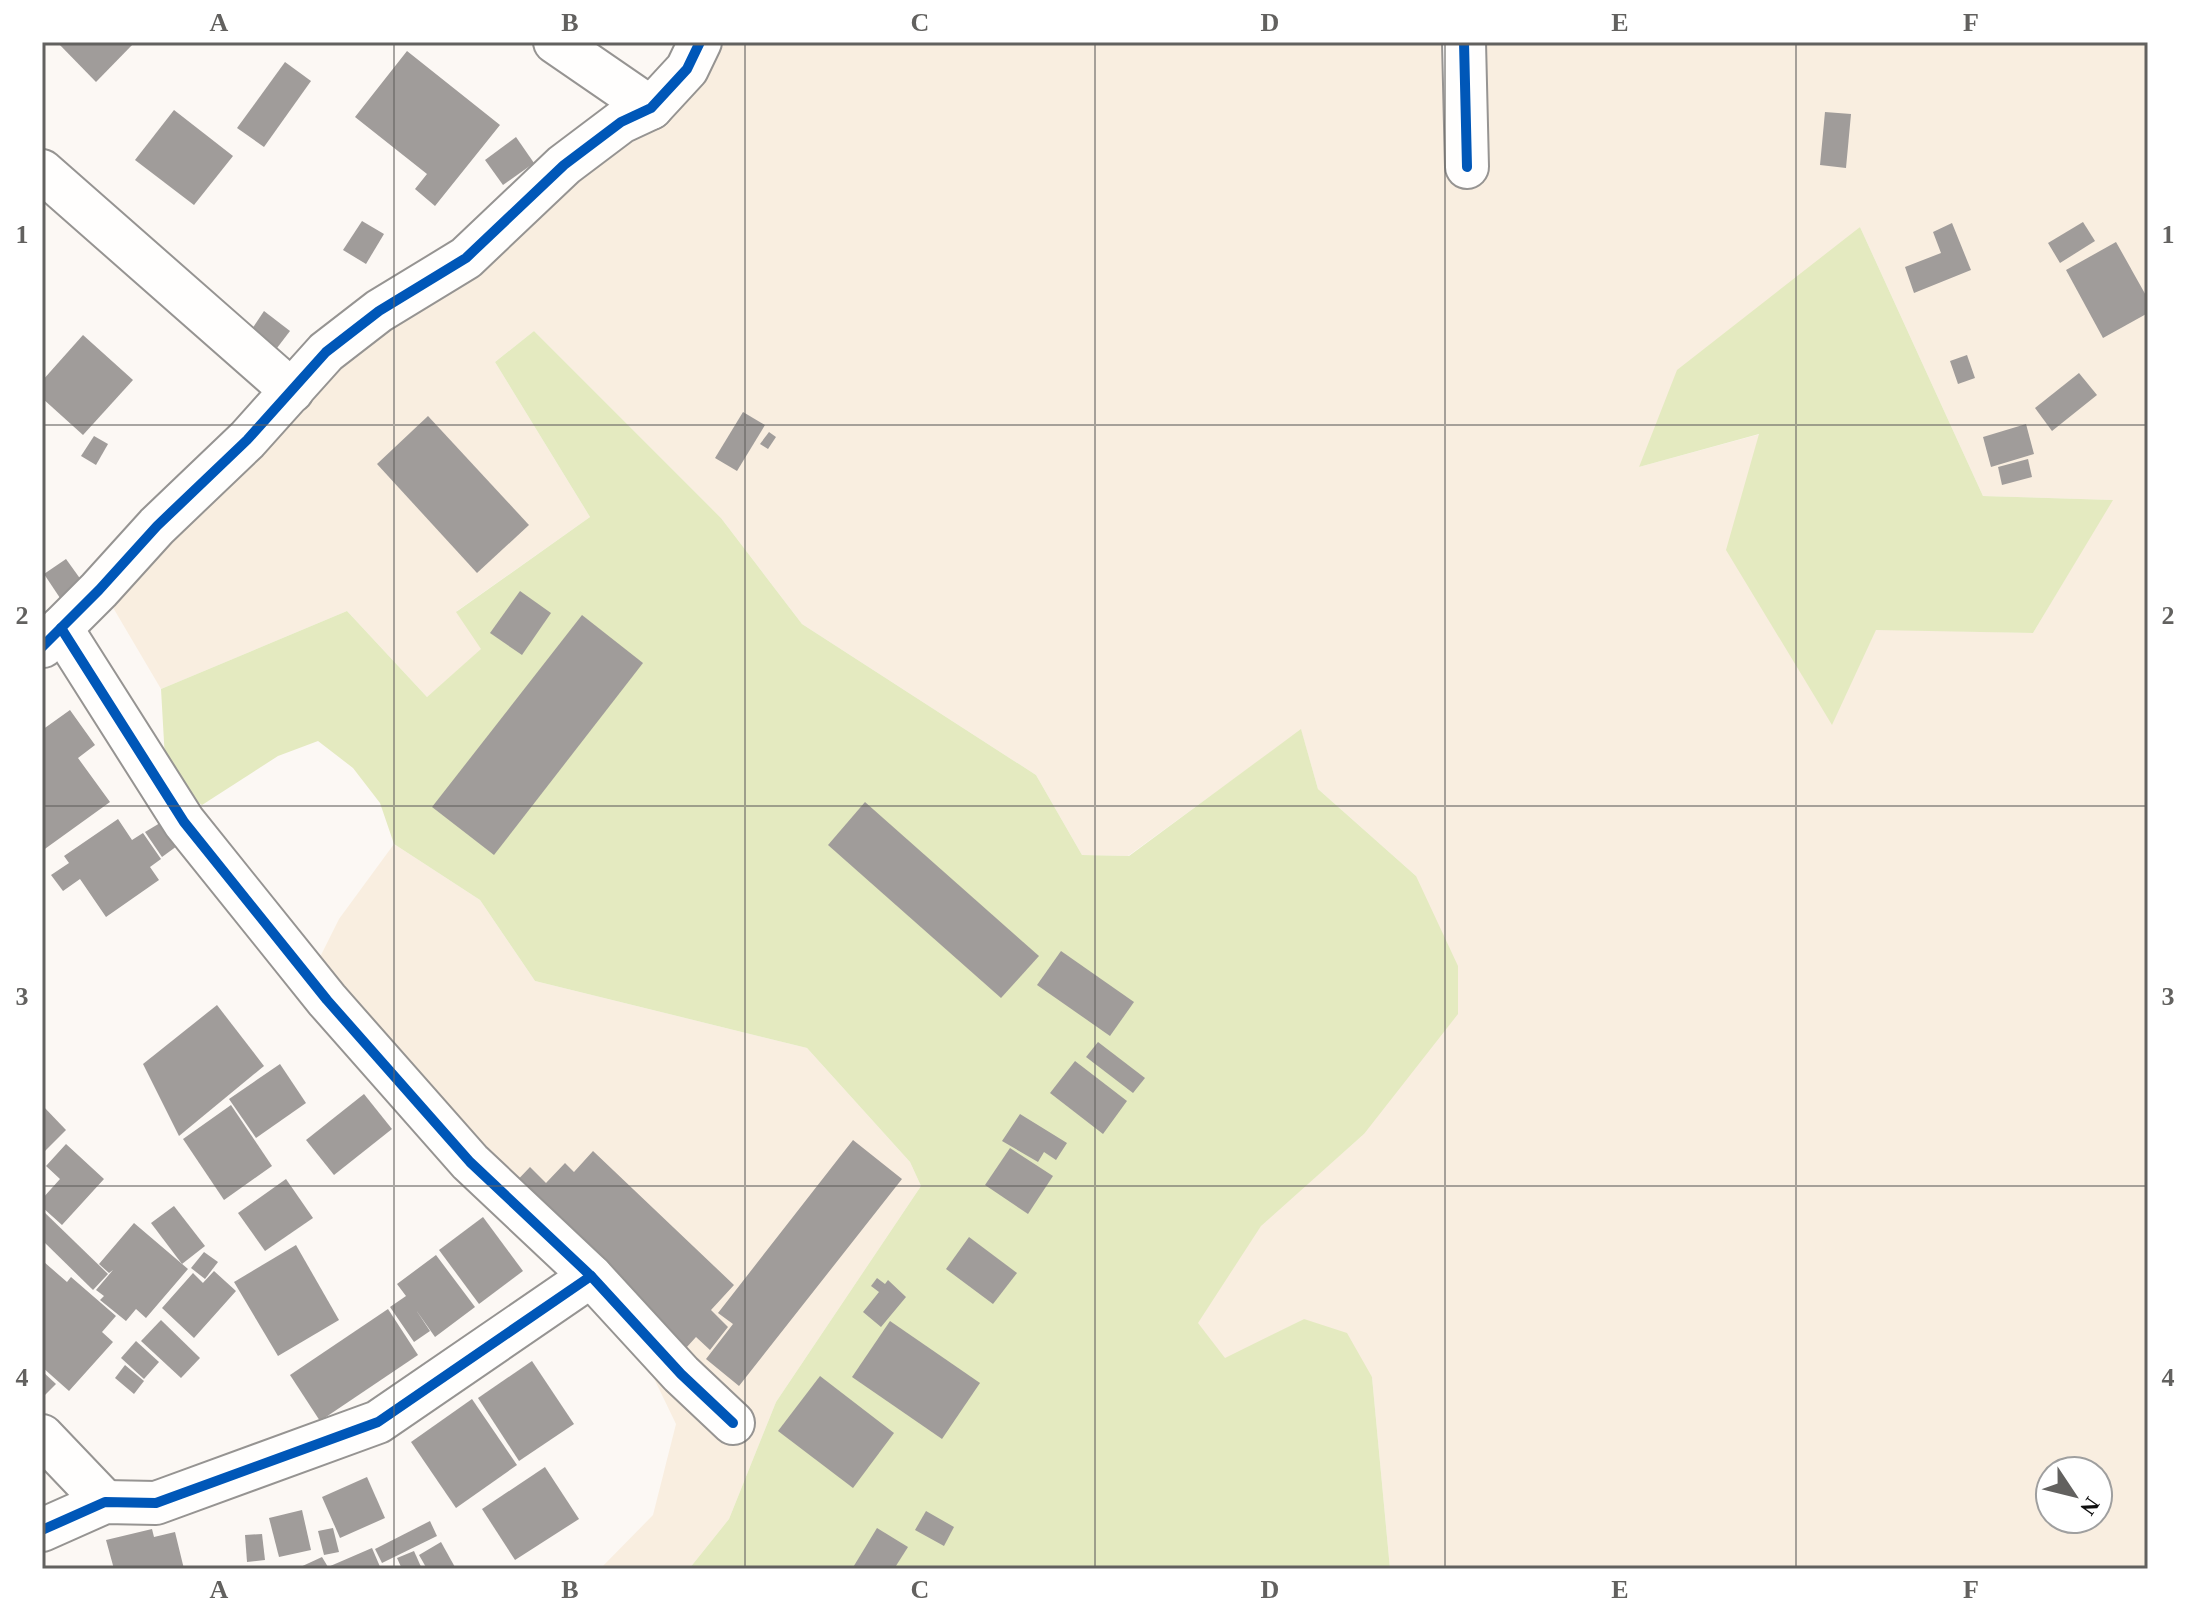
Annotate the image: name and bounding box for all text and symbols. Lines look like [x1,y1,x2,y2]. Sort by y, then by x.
text: A [210,8,229,37]
text: B [561,8,579,37]
text: C [911,8,929,37]
text: D [1261,8,1279,37]
text: E [1611,8,1629,37]
text: F [1963,8,1979,37]
text: 1 [16,220,29,249]
text: 1 [2162,220,2175,249]
text: 2 [16,601,29,630]
text: 2 [2162,601,2175,630]
text: 3 [16,982,29,1011]
text: 3 [2162,982,2175,1011]
text: 4 [16,1363,29,1392]
text: 4 [2162,1363,2175,1392]
north arrow [2034,1455,2114,1535]
text: N [2075,1493,2105,1520]
text: A [210,1575,229,1604]
text: B [561,1575,579,1604]
text: C [911,1575,929,1604]
text: D [1261,1575,1279,1604]
text: E [1611,1575,1629,1604]
text: F [1963,1575,1979,1604]

